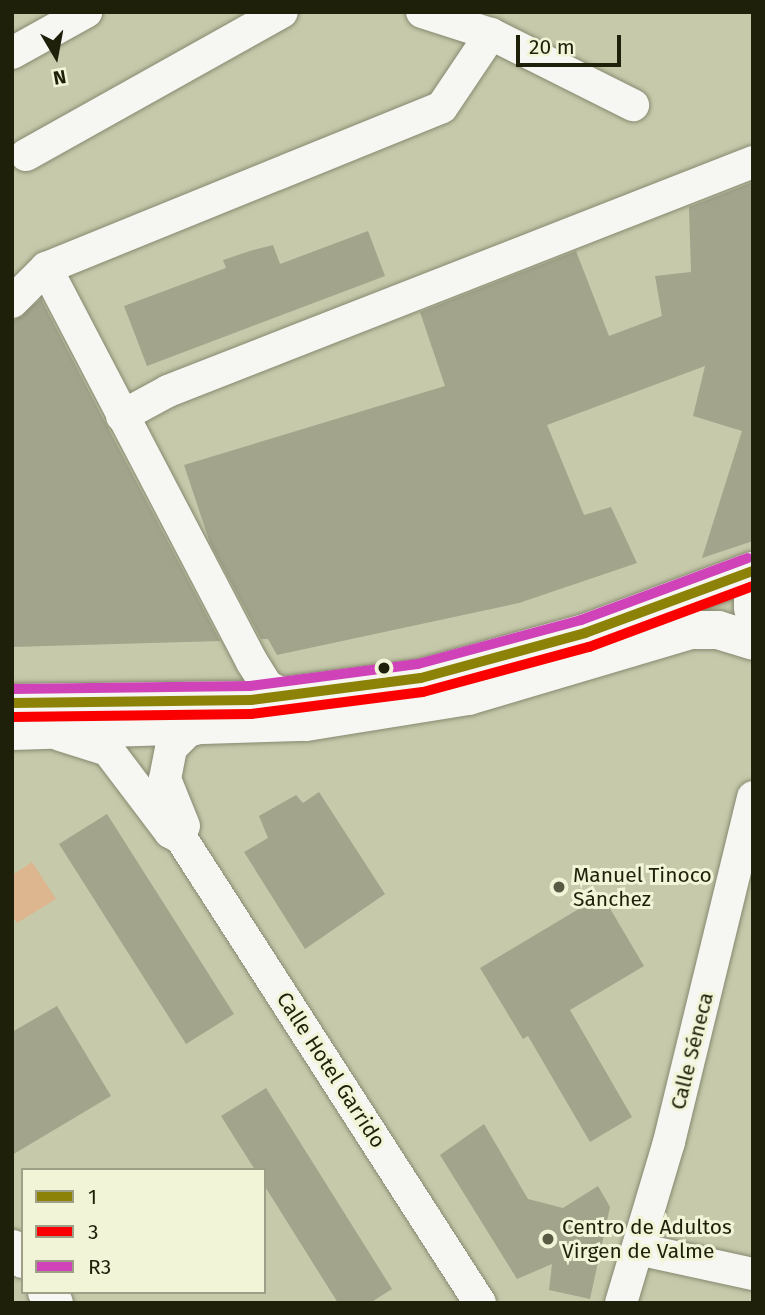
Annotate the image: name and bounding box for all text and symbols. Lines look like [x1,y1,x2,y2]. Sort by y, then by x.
north arrow [21,21,91,91]
scale bar [520,21,625,65]
text: 20 m [529,34,575,60]
text: N [52,65,68,90]
unlabelled marker [377,661,391,675]
place label: Manuel Tinoco Sánchez [573,862,712,912]
marker: Manuel Tinoco Sánchez [551,879,567,895]
street label: Calle Hotel Garrido [271,987,391,1153]
street label: Calle Séneca [665,990,719,1112]
legend [21,1168,266,1294]
text: 1 [88,1184,97,1210]
place label: Centro de Adultos Virgen de Valme [562,1214,732,1264]
text: 3 [88,1219,98,1245]
marker: Centro de Adultos Virgen de Valme [540,1231,556,1247]
text: R3 [88,1254,111,1280]

